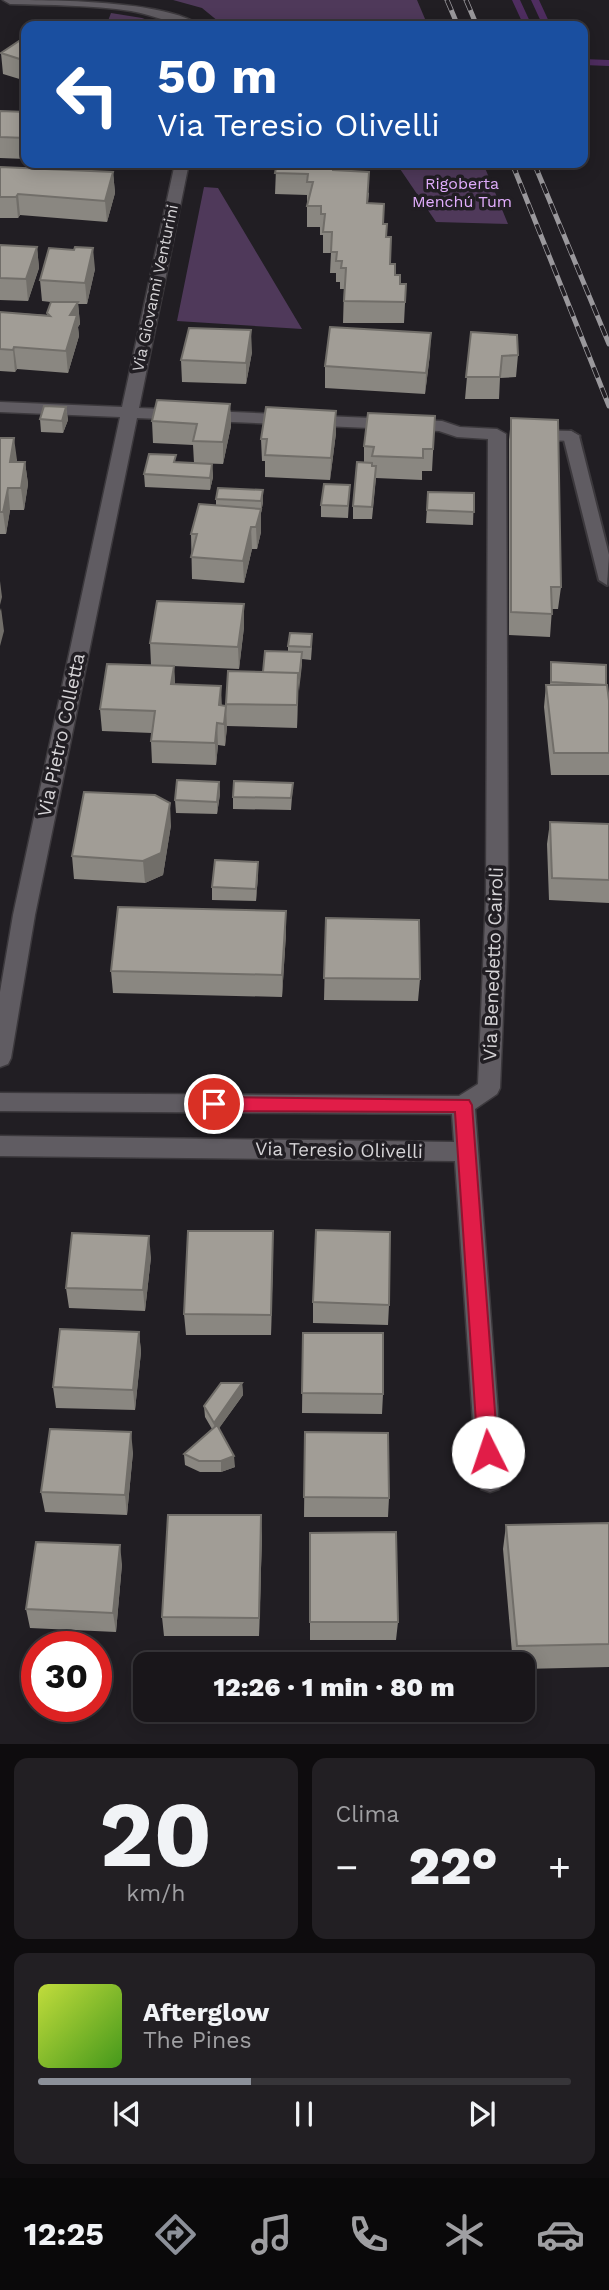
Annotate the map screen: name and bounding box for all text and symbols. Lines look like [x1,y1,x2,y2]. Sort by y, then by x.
text: 50 m [157,47,277,105]
icon: left [42,49,133,140]
text: Via Teresio Olivelli [157,106,440,144]
park label: Rigoberta Menchú Tum [412,174,512,211]
street label: Via Giovanni Venturini [128,203,182,373]
street label: Via Pietro Colletta [32,651,90,819]
street label: Via Benedetto Cairoli [478,867,508,1061]
pin [184,1074,244,1134]
icon: arrive [195,1085,233,1123]
street label: Via Teresio Olivelli [255,1137,423,1163]
position arrow [451,1415,525,1489]
speed limit sign: 30 [21,1631,112,1722]
text: 12:26 · 1 min · 80 m [213,1672,455,1702]
text: 20 [99,1781,212,1888]
text: Clima [336,1801,399,1828]
text: 22° [409,1836,498,1897]
text: − [336,1845,358,1889]
text: + [548,1845,571,1889]
text: km/h [126,1880,185,1907]
text: Afterglow [143,1997,269,2027]
text: The Pines [143,2027,252,2054]
icon: previous [108,2095,146,2133]
icon: pause [285,2095,323,2133]
icon: next [463,2095,501,2133]
icon: directions [151,2210,200,2259]
icon: music [247,2210,296,2259]
icon: phone [344,2210,393,2259]
icon: climate [440,2210,489,2259]
icon: car [536,2210,585,2259]
text: 12:25 [24,2215,104,2253]

